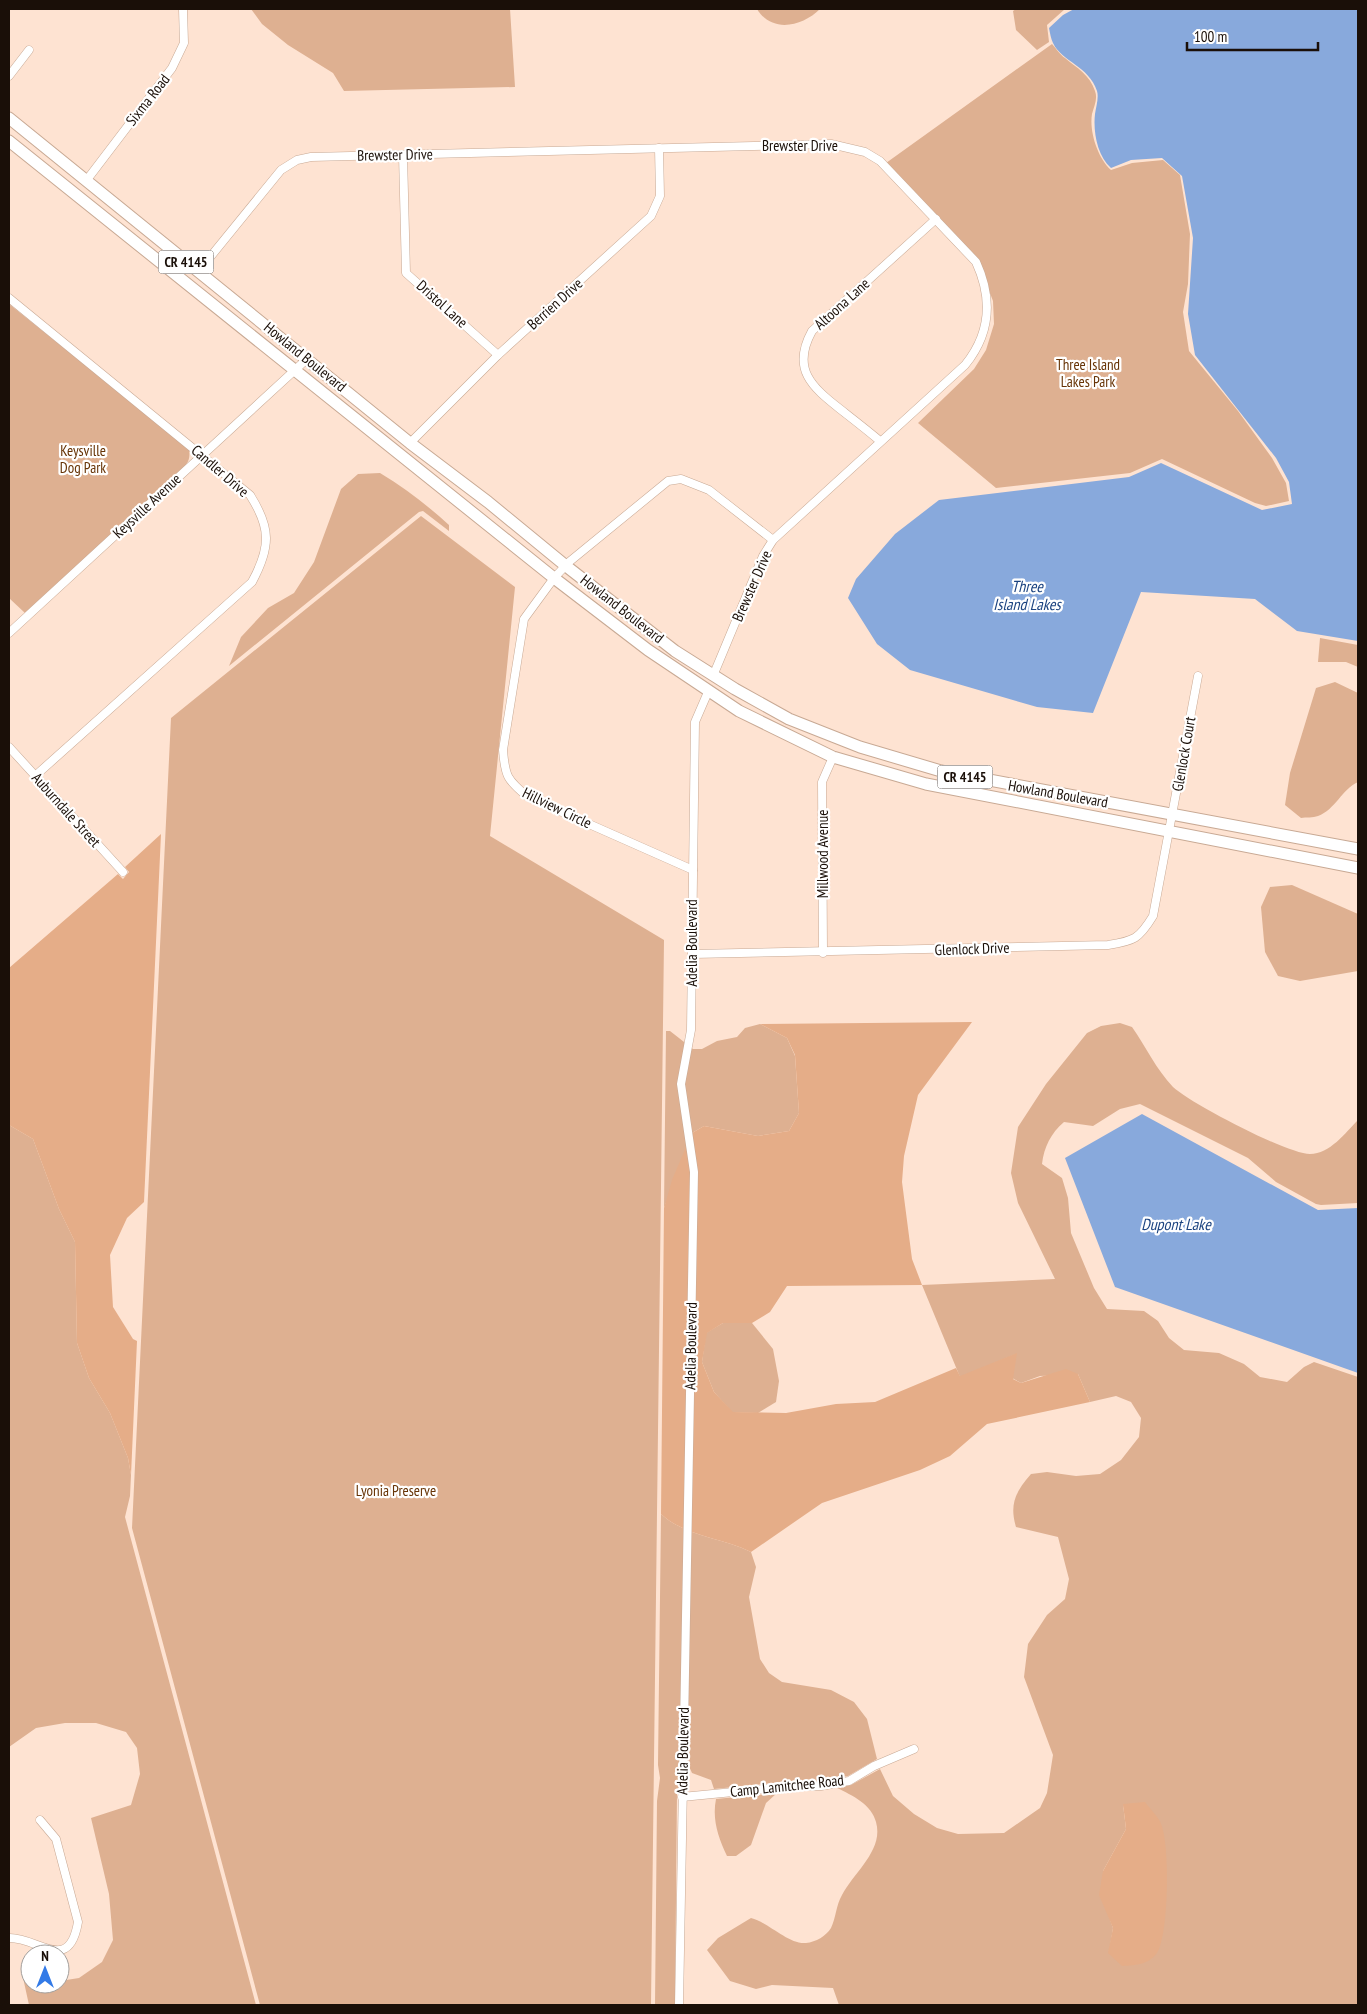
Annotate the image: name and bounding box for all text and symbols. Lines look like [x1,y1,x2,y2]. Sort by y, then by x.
scale bar [1187,20,1318,52]
text: 100 m [1194,27,1227,46]
street label: Sixma Road [122,70,174,129]
street label: Brewster Drive [762,136,838,155]
street label: Brewster Drive [357,144,433,165]
road number: CR 4145 [158,250,214,274]
street label: Berrien Drive [523,274,586,333]
street label: Altoona Lane [810,274,873,333]
street label: Dristol Lane [413,276,472,332]
street label: Howland Boulevard [260,317,351,396]
park label: Three Island Lakes Park [1056,355,1120,391]
street label: Candler Drive [188,440,253,501]
park label: Keysville Dog Park [60,441,106,477]
street label: Keysville Avenue [109,469,185,542]
street label: Brewster Drive [727,547,776,624]
street label: Howland Boulevard [577,570,668,647]
water label: Three Island Lakes [993,576,1062,614]
street label: Glenlock Court [1168,715,1199,793]
road number: CR 4145 [938,766,992,789]
street label: Auburndale Street [28,768,105,851]
street label: Howland Boulevard [1007,775,1109,812]
street label: Hillview Circle [520,783,595,832]
street label: Millwood Avenue [813,810,832,898]
street label: Adelia Boulevard [682,899,701,987]
street label: Glenlock Drive [934,938,1010,959]
water label: Dupont Lake [1141,1214,1212,1234]
street label: Adelia Boulevard [680,1302,701,1390]
park label: Lyonia Preserve [356,1481,436,1500]
street label: Adelia Boulevard [672,1707,693,1795]
street label: Camp Lamitchee Road [729,1770,845,1801]
north arrow [20,1944,70,1994]
text: N [41,1947,49,1965]

